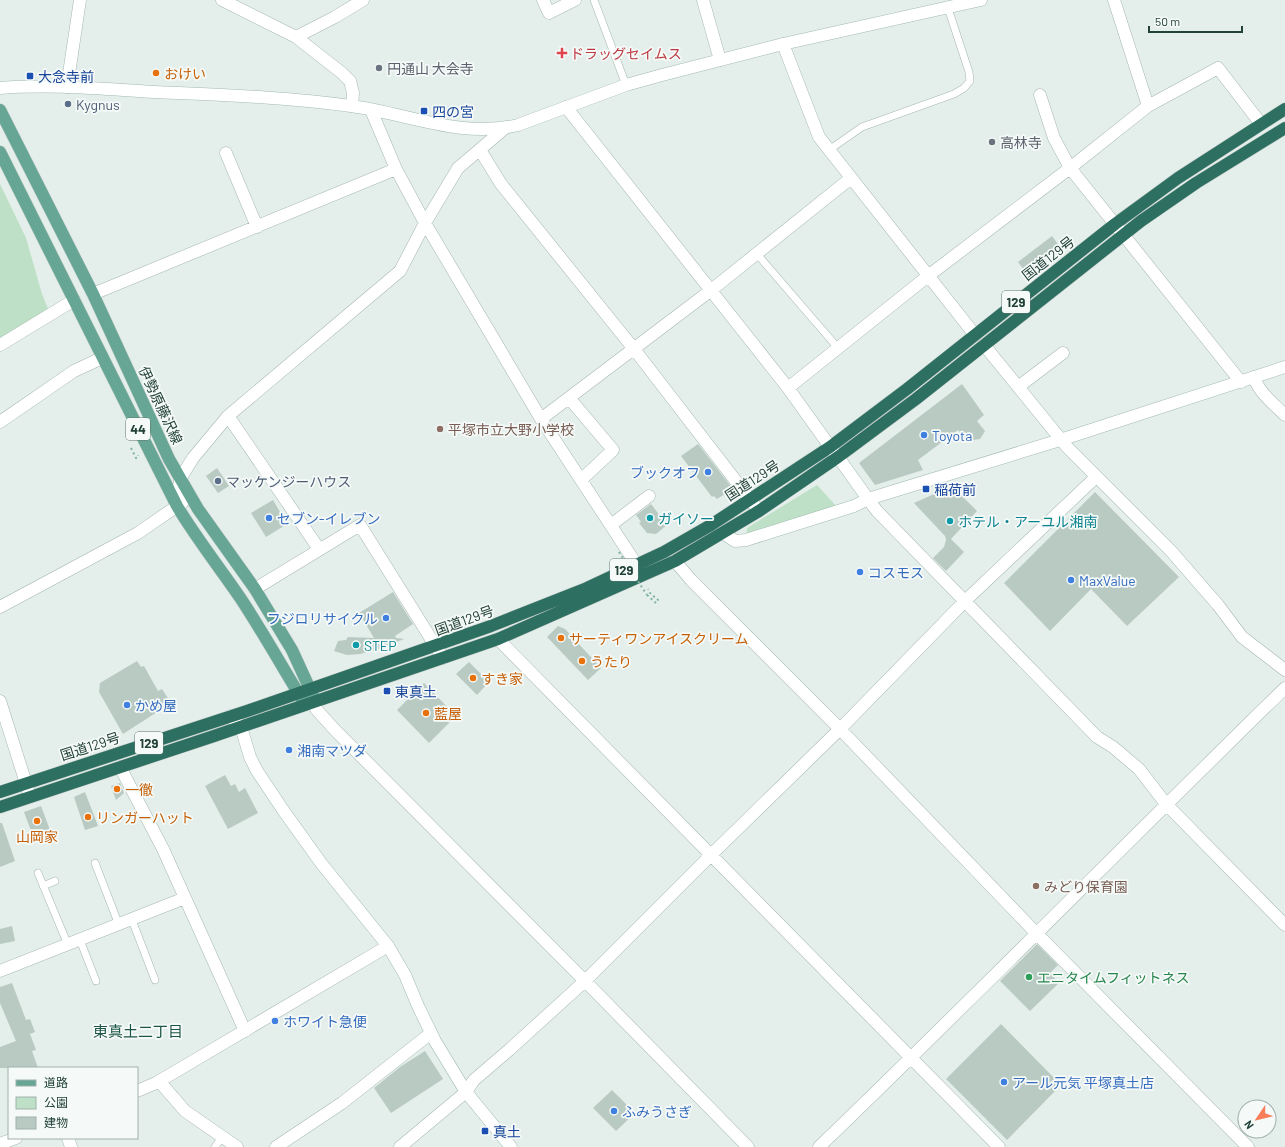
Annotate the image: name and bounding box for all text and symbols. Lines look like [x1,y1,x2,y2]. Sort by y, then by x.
scale bar [1149,8,1242,34]
text: 50 m [1155,14,1180,28]
place label: ドラッグセイムス [570,45,682,62]
marker: ドラッグセイムス [557,48,567,58]
place label: 円通山 大会寺 [387,60,474,77]
marker: 円通山 大会寺 [374,63,384,73]
place label: おけい [164,65,206,82]
place label: 大念寺前 [38,68,94,85]
marker: おけい [151,68,161,78]
marker: 大念寺前 [25,71,35,81]
place label: Kygnus [76,96,120,113]
marker: Kygnus [63,99,73,109]
place label: 四の宮 [432,103,474,120]
marker: 四の宮 [419,106,429,116]
place label: 高林寺 [1000,134,1042,151]
marker: 高林寺 [987,137,997,147]
street label: 国道129号 [1018,232,1078,284]
road number: 129 [1002,291,1030,313]
street label: 伊勢原藤沢線 [136,363,186,447]
road number: 44 [126,418,150,440]
place label: 平塚市立大野小学校 [448,421,574,438]
marker: 平塚市立大野小学校 [435,424,445,434]
place label: Toyota [932,427,972,444]
marker: Toyota [919,430,929,440]
street label: 国道129号 [721,456,783,504]
place label: ブックオフ [630,464,700,481]
marker: ブックオフ [703,467,713,477]
place label: マッケンジーハウス [226,473,351,490]
marker: マッケンジーハウス [213,476,223,486]
place label: 稲荷前 [934,481,976,498]
marker: 稲荷前 [921,484,931,494]
place label: セブン-イレブン [277,510,381,527]
place label: ガイソー [658,510,714,527]
marker: セブン-イレブン [264,513,274,523]
marker: ガイソー [645,513,655,523]
place label: ホテル・アーユル湘南 [958,513,1097,530]
marker: ホテル・アーユル湘南 [945,516,955,526]
road number: 129 [610,559,638,581]
place label: コスモス [868,564,924,581]
marker: コスモス [855,567,865,577]
place label: MaxValue [1079,572,1136,589]
marker: MaxValue [1066,575,1076,585]
street label: 国道129号 [432,601,496,639]
place label: フジロリサイクル [267,610,378,627]
marker: フジロリサイクル [381,613,391,623]
place label: サーティワンアイスクリーム [569,630,749,647]
marker: サーティワンアイスクリーム [556,633,566,643]
place label: STEP [364,637,397,654]
marker: STEP [351,640,361,650]
place label: うたり [590,653,632,670]
marker: うたり [577,656,587,666]
place label: すき家 [481,670,523,687]
marker: すき家 [468,673,478,683]
place label: 東真土 [395,683,437,700]
marker: 東真土 [382,686,392,696]
place label: かめ屋 [135,697,177,714]
marker: かめ屋 [122,700,132,710]
place label: 藍屋 [434,705,462,722]
marker: 藍屋 [421,708,431,718]
street label: 国道129号 [58,728,122,764]
road number: 129 [135,732,163,754]
place label: 湘南マツダ [297,742,367,759]
marker: 湘南マツダ [284,745,294,755]
place label: 一徹 [125,781,153,798]
marker: 一徹 [112,784,122,794]
place label: リンガーハット [96,809,194,826]
marker: リンガーハット [83,812,93,822]
marker: 山岡家 [32,816,42,826]
place label: 山岡家 [16,828,58,845]
place label: みどり保育園 [1044,878,1128,895]
marker: みどり保育園 [1031,881,1041,891]
place label: エニタイムフィットネス [1037,969,1190,986]
marker: エニタイムフィットネス [1024,972,1034,982]
place label: ホワイト急便 [283,1013,367,1030]
marker: ホワイト急便 [270,1016,280,1026]
district label: 東真土二丁目 [93,1022,183,1040]
legend [8,1067,138,1139]
place label: アール元気 平塚真土店 [1012,1074,1154,1091]
text: 道路 [44,1075,68,1089]
marker: アール元気 平塚真土店 [999,1077,1009,1087]
text: 公園 [44,1095,68,1109]
north arrow [1237,1099,1277,1139]
place label: ふみうさぎ [622,1103,692,1120]
marker: ふみうさぎ [609,1106,619,1116]
text: 建物 [44,1115,68,1129]
text: N [1241,1118,1256,1132]
place label: 真土 [493,1123,521,1140]
marker: 真土 [480,1126,490,1136]

